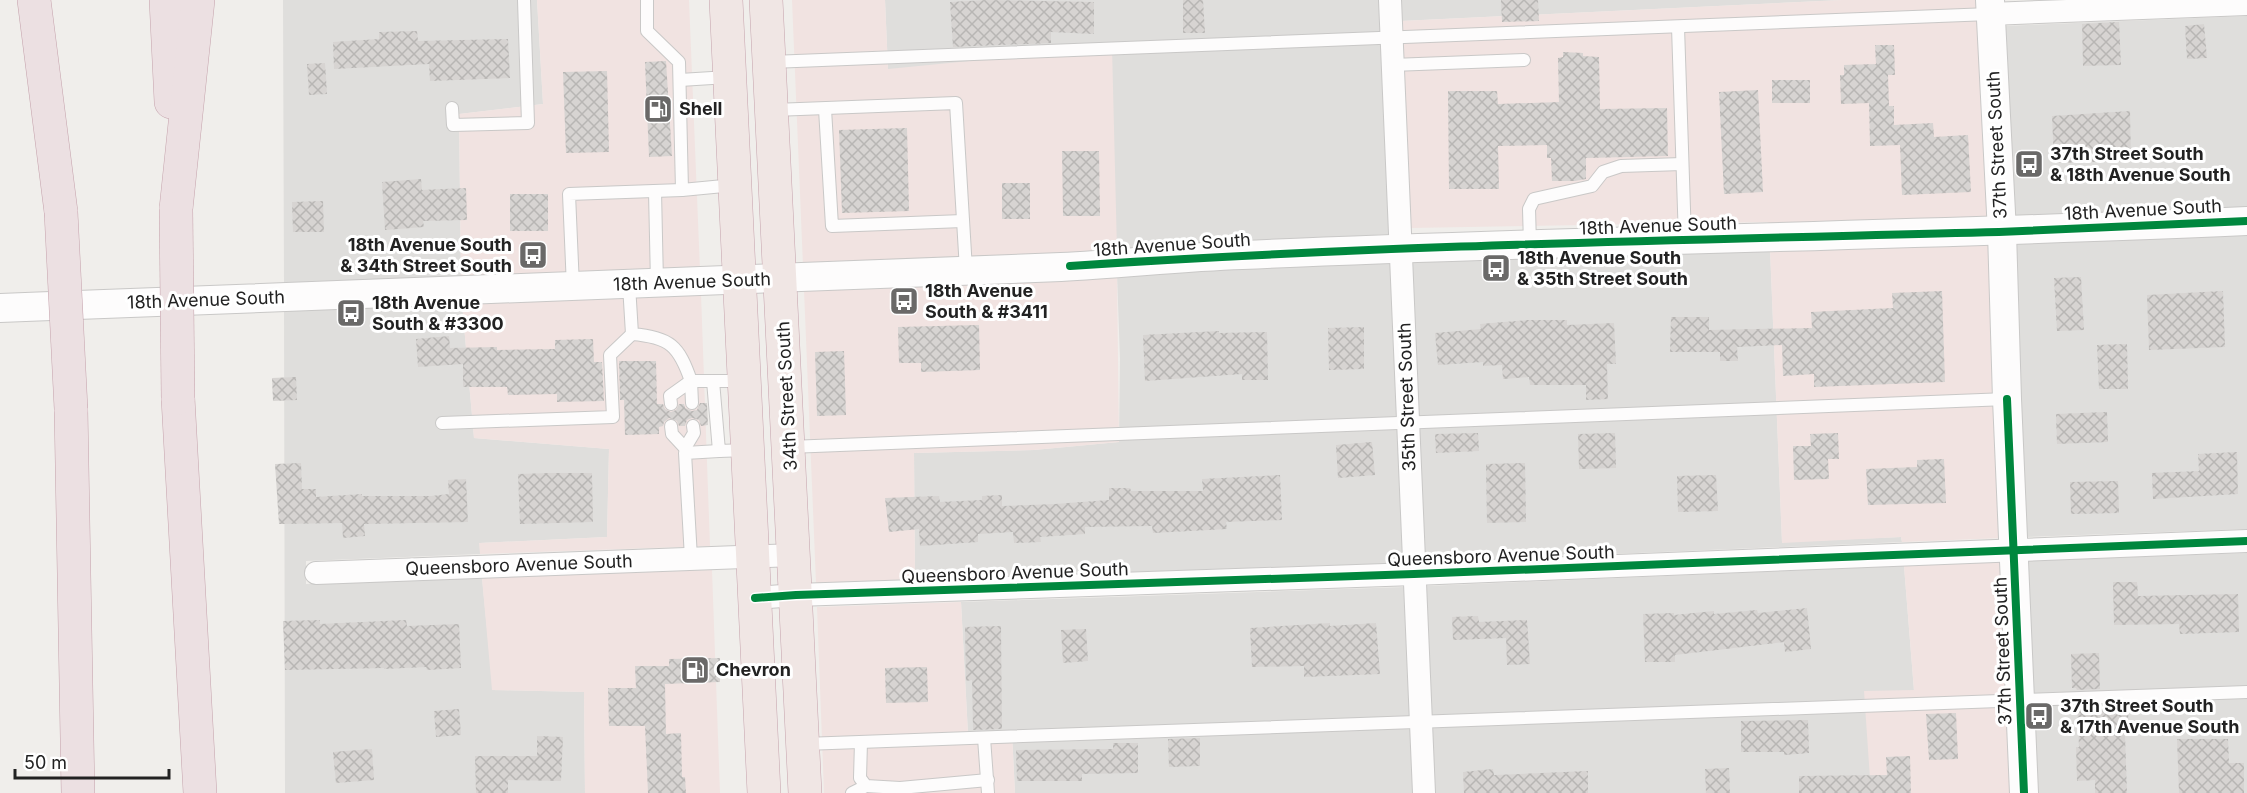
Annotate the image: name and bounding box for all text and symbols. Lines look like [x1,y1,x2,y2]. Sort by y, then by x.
street label: 37th Street South [1982,70,2011,220]
fuel station icon: Shell [642,93,674,125]
place label: Shell [679,98,722,119]
place label: 37th Street South & 18th Avenue South [2050,143,2231,185]
bus stop icon: 37th Street South & 18th Avenue South [2013,148,2045,180]
street label: 18th Avenue South [2064,195,2222,224]
street label: 18th Avenue South [1579,212,1737,239]
street label: 18th Avenue South [1092,229,1251,260]
place label: 18th Avenue South & 34th Street South [340,234,512,276]
bus stop icon: 18th Avenue South & 34th Street South [517,239,549,271]
place label: 18th Avenue South & 35th Street South [1517,247,1688,289]
bus stop icon: 18th Avenue South & 35th Street South [1480,252,1512,284]
street label: 18th Avenue South [613,268,771,295]
place label: 18th Avenue South & #3411 [925,280,1048,322]
bus stop icon: 18th Avenue South & #3411 [888,285,920,317]
street label: 18th Avenue South [127,286,285,313]
place label: 18th Avenue South & #3300 [372,292,504,334]
bus stop icon: 18th Avenue South & #3300 [335,297,367,329]
street label: 34th Street South [772,321,801,471]
street label: 35th Street South [1393,322,1420,472]
street label: Queensboro Avenue South [1387,541,1615,570]
street label: Queensboro Avenue South [405,550,633,579]
street label: Queensboro Avenue South [901,558,1129,587]
street label: 37th Street South [1989,577,2016,725]
fuel station icon: Chevron [679,654,711,686]
place label: Chevron [716,659,791,680]
place label: 37th Street South & 17th Avenue South [2060,695,2239,737]
bus stop icon: 37th Street South & 17th Avenue South [2023,700,2055,732]
scale bar [15,742,170,780]
text: 50 m [24,752,67,773]

